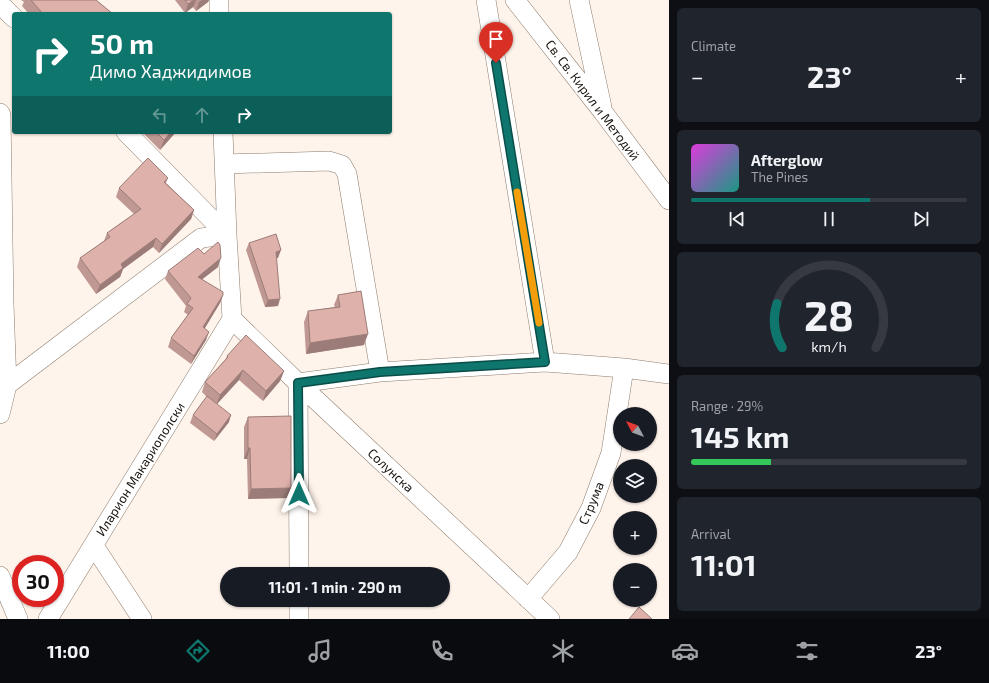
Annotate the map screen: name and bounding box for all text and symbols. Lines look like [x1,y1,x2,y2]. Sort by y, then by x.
pin [479,22,513,63]
text: 50 m [90,26,154,60]
icon: right [24,28,76,80]
icon: arrive [485,28,507,50]
street label: Св. Св. Кирил и Методий [542,37,644,163]
text: Climate [691,38,736,54]
text: 23° [807,58,852,94]
text: Димо Хаджидимов [90,60,252,82]
text: − [691,63,704,89]
text: + [955,63,967,89]
icon: left [149,104,171,126]
icon: ahead [191,104,213,126]
icon: right [233,104,255,126]
text: Afterglow [751,151,823,169]
text: The Pines [751,169,808,185]
icon: previous [726,208,748,230]
icon: pause [818,208,840,230]
icon: next [910,208,932,230]
text: 28 [804,288,854,338]
text: km/h [811,337,847,354]
text: Range · 29% [691,398,763,414]
street label: Иларион Макариополски [92,399,188,539]
north arrow [613,407,657,451]
map controls [613,407,657,607]
text: 145 km [691,418,789,454]
street label: Солунска [365,445,417,495]
button: layers [613,459,657,503]
position arrow [278,473,320,515]
street label: Струма [575,479,607,527]
button: + [613,511,657,555]
text: Arrival [691,526,731,542]
text: 11:01 [691,546,757,582]
speed limit sign: 30 [12,555,64,607]
button: − [613,563,657,607]
text: 11:01 · 1 min · 290 m [269,578,401,596]
icon: directions [184,637,212,665]
icon: music [306,637,334,665]
icon: phone [428,637,456,665]
icon: climate [549,637,577,665]
icon: car [671,637,699,665]
icon: filters [793,637,821,665]
text: 11:00 [47,640,90,662]
text: 23° [915,640,942,662]

